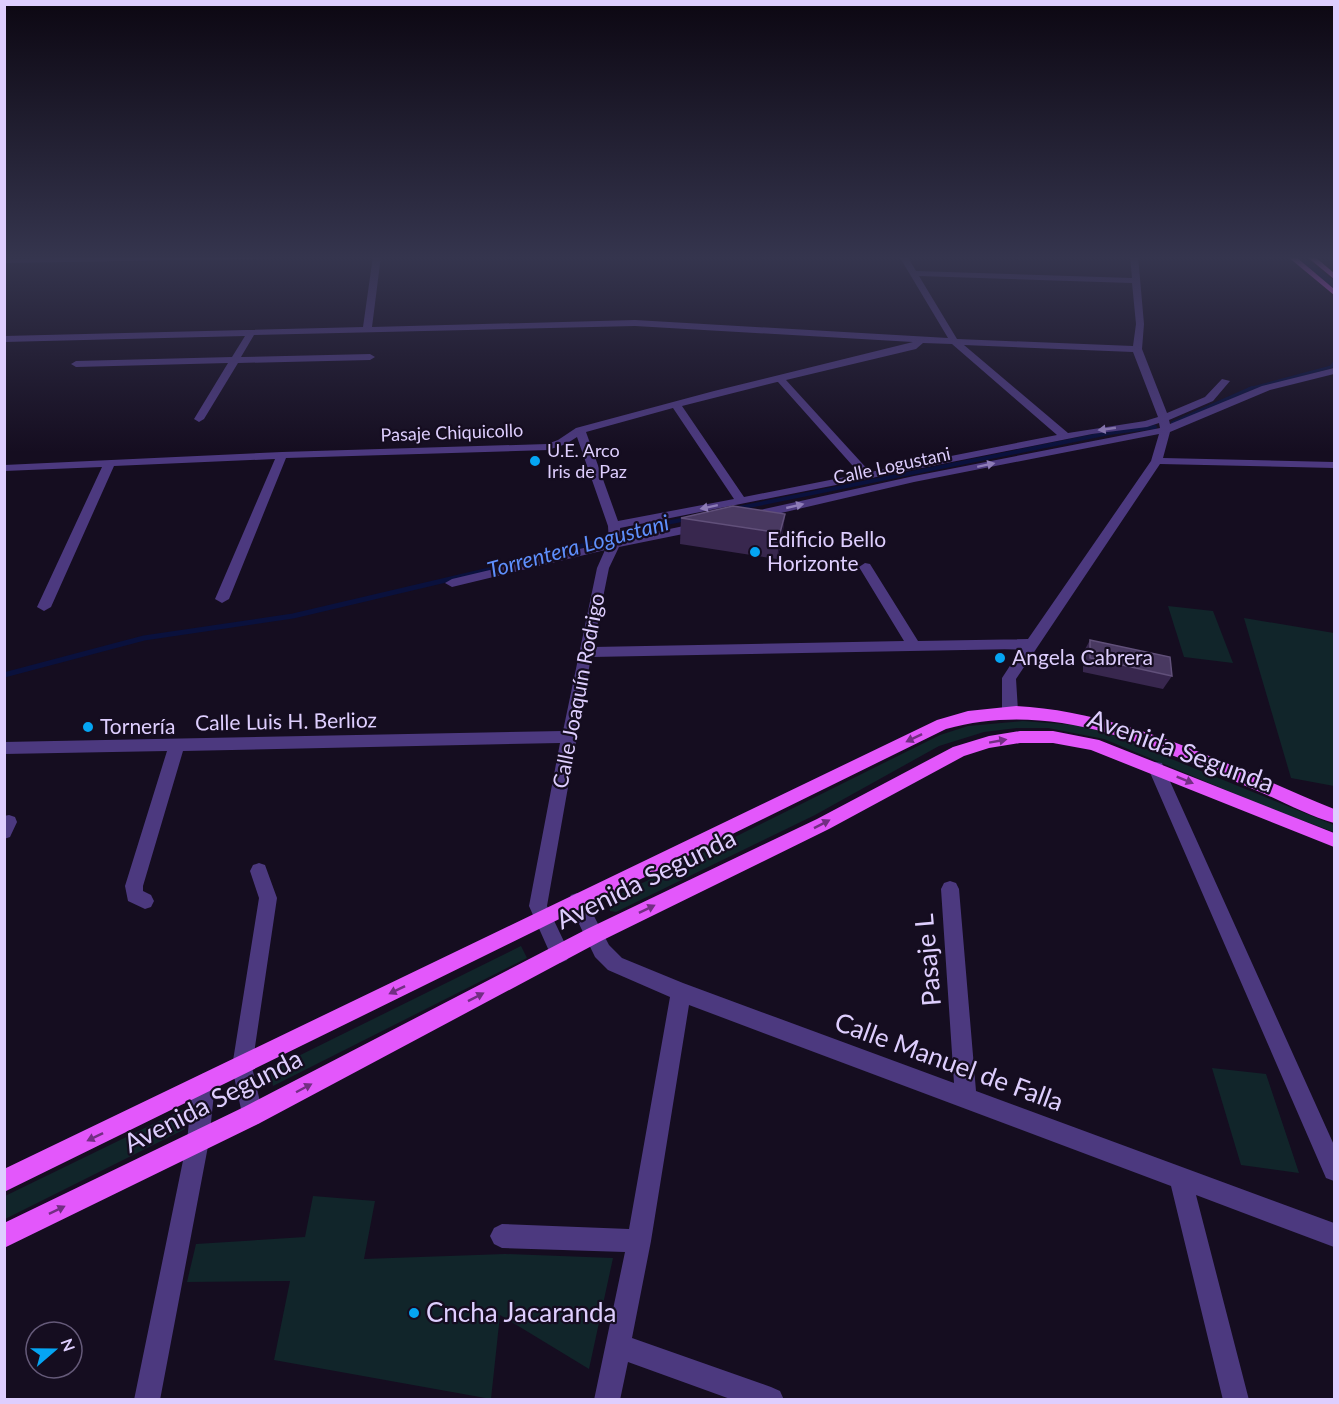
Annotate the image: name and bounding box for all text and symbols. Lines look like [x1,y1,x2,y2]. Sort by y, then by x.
street label: Pasaje Chiquicollo [380,419,524,445]
one-way arrow [1097,424,1116,433]
place label: U.E. Arco Iris de Paz [547,439,627,482]
street label: Calle Logustani [831,442,952,488]
marker: U.E. Arco Iris de Paz [528,454,542,468]
one-way arrow [976,460,995,469]
one-way arrow [786,501,805,510]
one-way arrow [700,502,719,512]
water label: Torrentera Logustani [484,508,672,583]
place label: Edificio Bello Horizonte [767,526,886,575]
marker: Edificio Bello Horizonte [748,545,762,559]
street label: Calle Joaquín Rodrigo [546,591,609,790]
place label: Angela Cabrera [1012,644,1153,669]
marker: Angela Cabrera [993,651,1007,665]
street label: Avenida Segunda [1084,702,1279,799]
street label: Calle Luis H. Berlioz [195,706,377,735]
place label: Tornería [100,713,175,738]
marker: Tornería [81,720,95,734]
one-way arrow [906,733,923,742]
one-way arrow [988,736,1007,745]
one-way arrow [1176,776,1194,785]
one-way arrow [814,820,831,829]
street label: Avenida Segunda [550,821,741,935]
one-way arrow [638,905,655,914]
street label: Pasaje L [907,913,947,1007]
one-way arrow [388,985,405,994]
one-way arrow [468,992,485,1002]
street label: Calle Manuel de Falla [831,1005,1068,1117]
street label: Avenida Segunda [118,1041,307,1159]
one-way arrow [296,1083,313,1093]
one-way arrow [86,1132,104,1142]
one-way arrow [48,1206,66,1216]
place label: Cncha Jacaranda [426,1296,616,1328]
marker: Cncha Jacaranda [407,1306,421,1320]
north arrow [24,1320,84,1380]
text: N [58,1336,80,1354]

